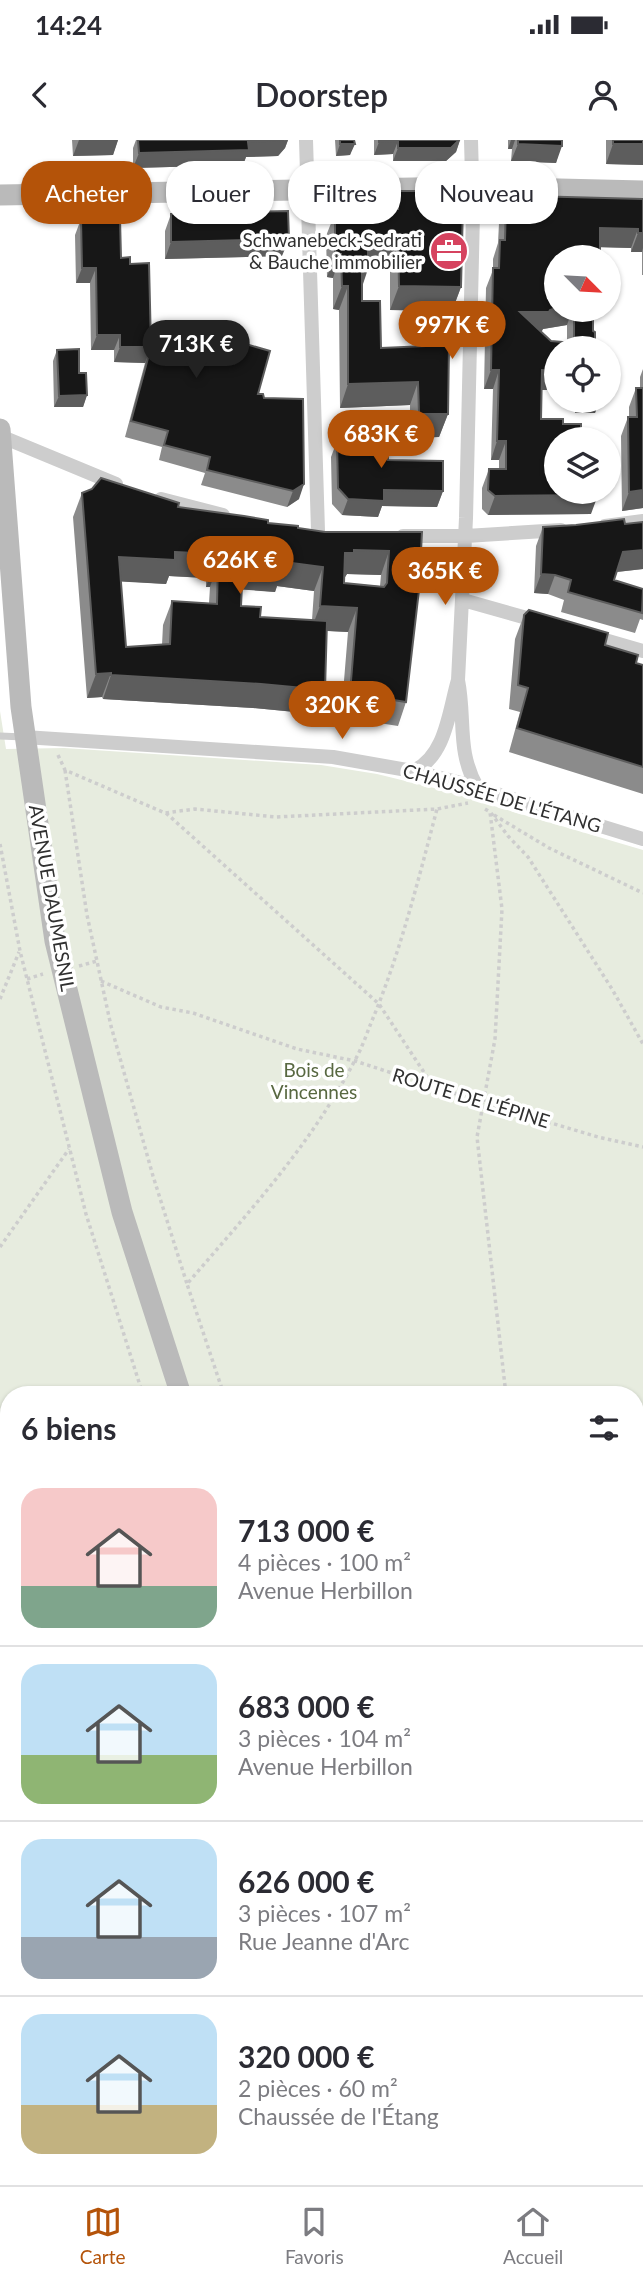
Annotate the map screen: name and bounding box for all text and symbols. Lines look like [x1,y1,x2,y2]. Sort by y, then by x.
text: 14:24 [35,9,102,41]
text: Doorstep [255,75,388,114]
icon: back [21,76,59,114]
icon: person [584,76,622,114]
chip: Acheter [21,161,152,224]
chip: Louer [166,161,274,224]
chip: Filtres [288,161,401,224]
chip: Nouveau [415,161,558,224]
place label: Schwanebeck-Sedrati & Bauche immobilier [243,228,422,273]
office icon: Schwanebeck-Sedrati & Bauche immobilier [428,230,470,272]
north arrow [544,245,621,322]
map controls [544,245,621,504]
pin: 997K € [395,302,509,361]
text: 997K € [415,310,489,338]
pin: 713K € [139,320,253,380]
text: 713K € [159,329,233,357]
button: locate [544,336,621,413]
pin: 683K € [324,410,438,470]
text: 683K € [344,419,418,447]
button: layers [544,427,621,504]
pin: 626K € [183,536,297,596]
text: 626K € [203,545,277,573]
pin: 365K € [388,547,502,607]
text: 365K € [408,556,482,584]
pin: 320K € [285,682,399,741]
text: 320K € [305,690,379,718]
street label: CHAUSSÉE DE L'ÉTANG [400,758,604,837]
street label: AVENUE DAUMESNIL [25,803,80,993]
park label: Bois de Vincennes [271,1058,357,1103]
street label: ROUTE DE L'ÉPINE [390,1063,553,1132]
icon: filters [585,1409,623,1447]
text: 6 biens [21,1410,116,1446]
text: 713 000 € [238,1512,374,1548]
icon: home [77,1516,161,1600]
text: 4 pièces · 100 m² [238,1548,411,1576]
text: Avenue Herbillon [238,1576,413,1604]
text: 683 000 € [238,1688,374,1724]
icon: home [77,1692,161,1776]
text: 3 pièces · 104 m² [238,1724,411,1752]
text: Avenue Herbillon [238,1752,413,1780]
text: 626 000 € [238,1863,374,1899]
icon: home [77,1867,161,1951]
text: 3 pièces · 107 m² [238,1899,411,1927]
text: Rue Jeanne d'Arc [238,1927,409,1955]
text: 320 000 € [238,2038,374,2074]
icon: home [77,2042,161,2126]
text: 2 pièces · 60 m² [238,2074,398,2102]
text: Chaussée de l'Étang [238,2102,439,2130]
tab: Carte [80,2203,126,2268]
tab: Favoris [285,2203,344,2268]
tab: Accueil [503,2203,563,2268]

